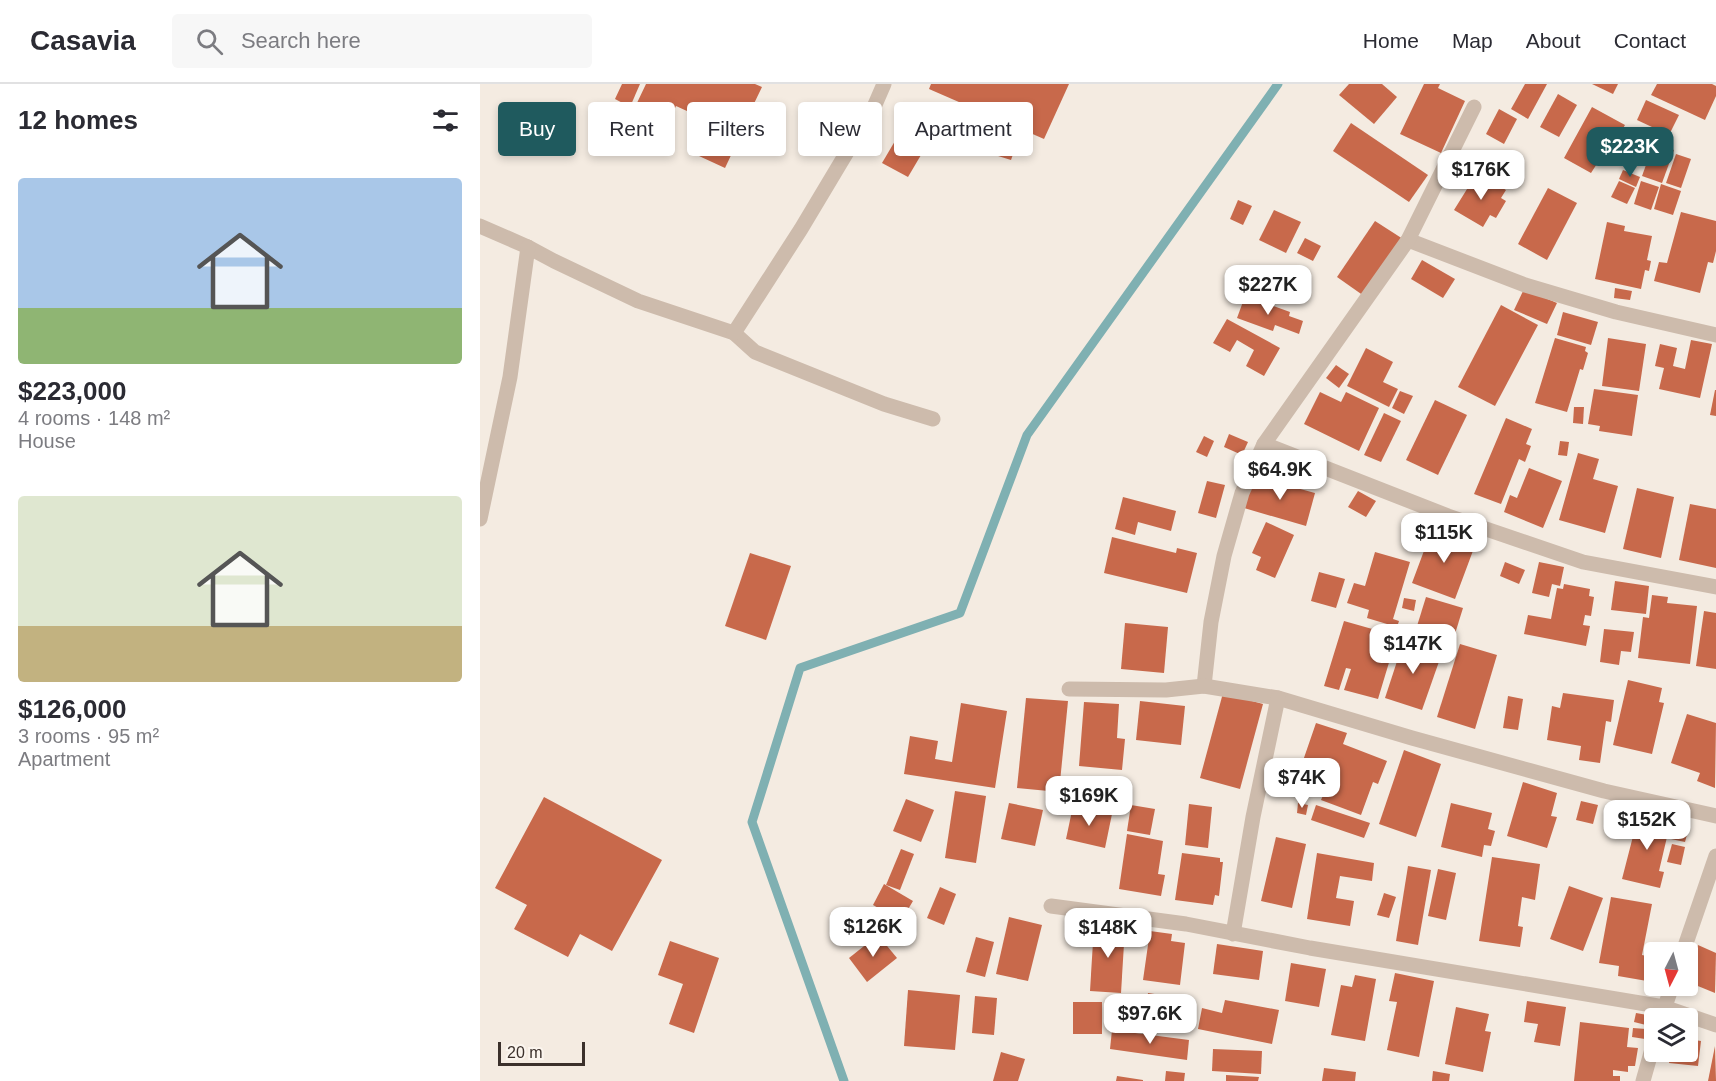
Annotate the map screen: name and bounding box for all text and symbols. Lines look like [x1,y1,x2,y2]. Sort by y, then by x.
search box [172,14,592,68]
text: Casavia [30,25,136,56]
icon: search [193,25,226,58]
text: Search here [241,28,361,53]
text: Home [1363,29,1419,52]
text: Map [1452,29,1493,52]
text: About [1526,29,1581,52]
text: Contact [1614,29,1686,52]
chip: Buy [498,102,576,156]
chip: Rent [588,102,675,156]
chip: Filters [687,102,786,156]
chip: New [798,102,882,156]
chip: Apartment [894,102,1033,156]
icon: filters [429,104,462,137]
text: 12 homes [18,105,138,135]
pin: $223K [1588,127,1672,178]
text: $223K [1601,135,1659,157]
pin: $176K [1439,150,1523,201]
text: $176K [1452,158,1510,180]
icon: home [186,217,294,325]
pin: $227K [1226,265,1310,316]
text: $227K [1239,273,1297,295]
text: $223,000 [18,376,126,406]
text: 4 rooms · 148 m² [18,407,170,429]
text: House [18,430,76,452]
pin: $64.9K [1231,450,1329,501]
text: $64.9K [1248,458,1312,480]
pin: $115K [1402,513,1486,564]
text: $115K [1415,521,1473,543]
icon: home [186,535,294,643]
pin: $147K [1371,624,1455,675]
text: $147K [1384,632,1442,654]
text: $126,000 [18,694,126,724]
text: 3 rooms · 95 m² [18,725,159,747]
text: Apartment [18,748,110,770]
pin: $74K [1266,758,1338,809]
text: $74K [1278,766,1326,788]
pin: $169K [1047,776,1131,827]
text: $169K [1060,784,1118,806]
pin: $152K [1605,800,1689,851]
text: $152K [1618,808,1676,830]
pin: $126K [831,907,915,958]
pin: $148K [1066,908,1150,959]
text: $126K [844,915,902,937]
text: $148K [1079,916,1137,938]
north arrow [1644,942,1698,996]
map controls [1644,942,1698,1062]
pin: $97.6K [1101,994,1199,1045]
text: $97.6K [1118,1002,1182,1024]
button: layers [1644,1008,1698,1062]
scale bar [498,1039,585,1066]
text: 20 m [507,1044,543,1061]

